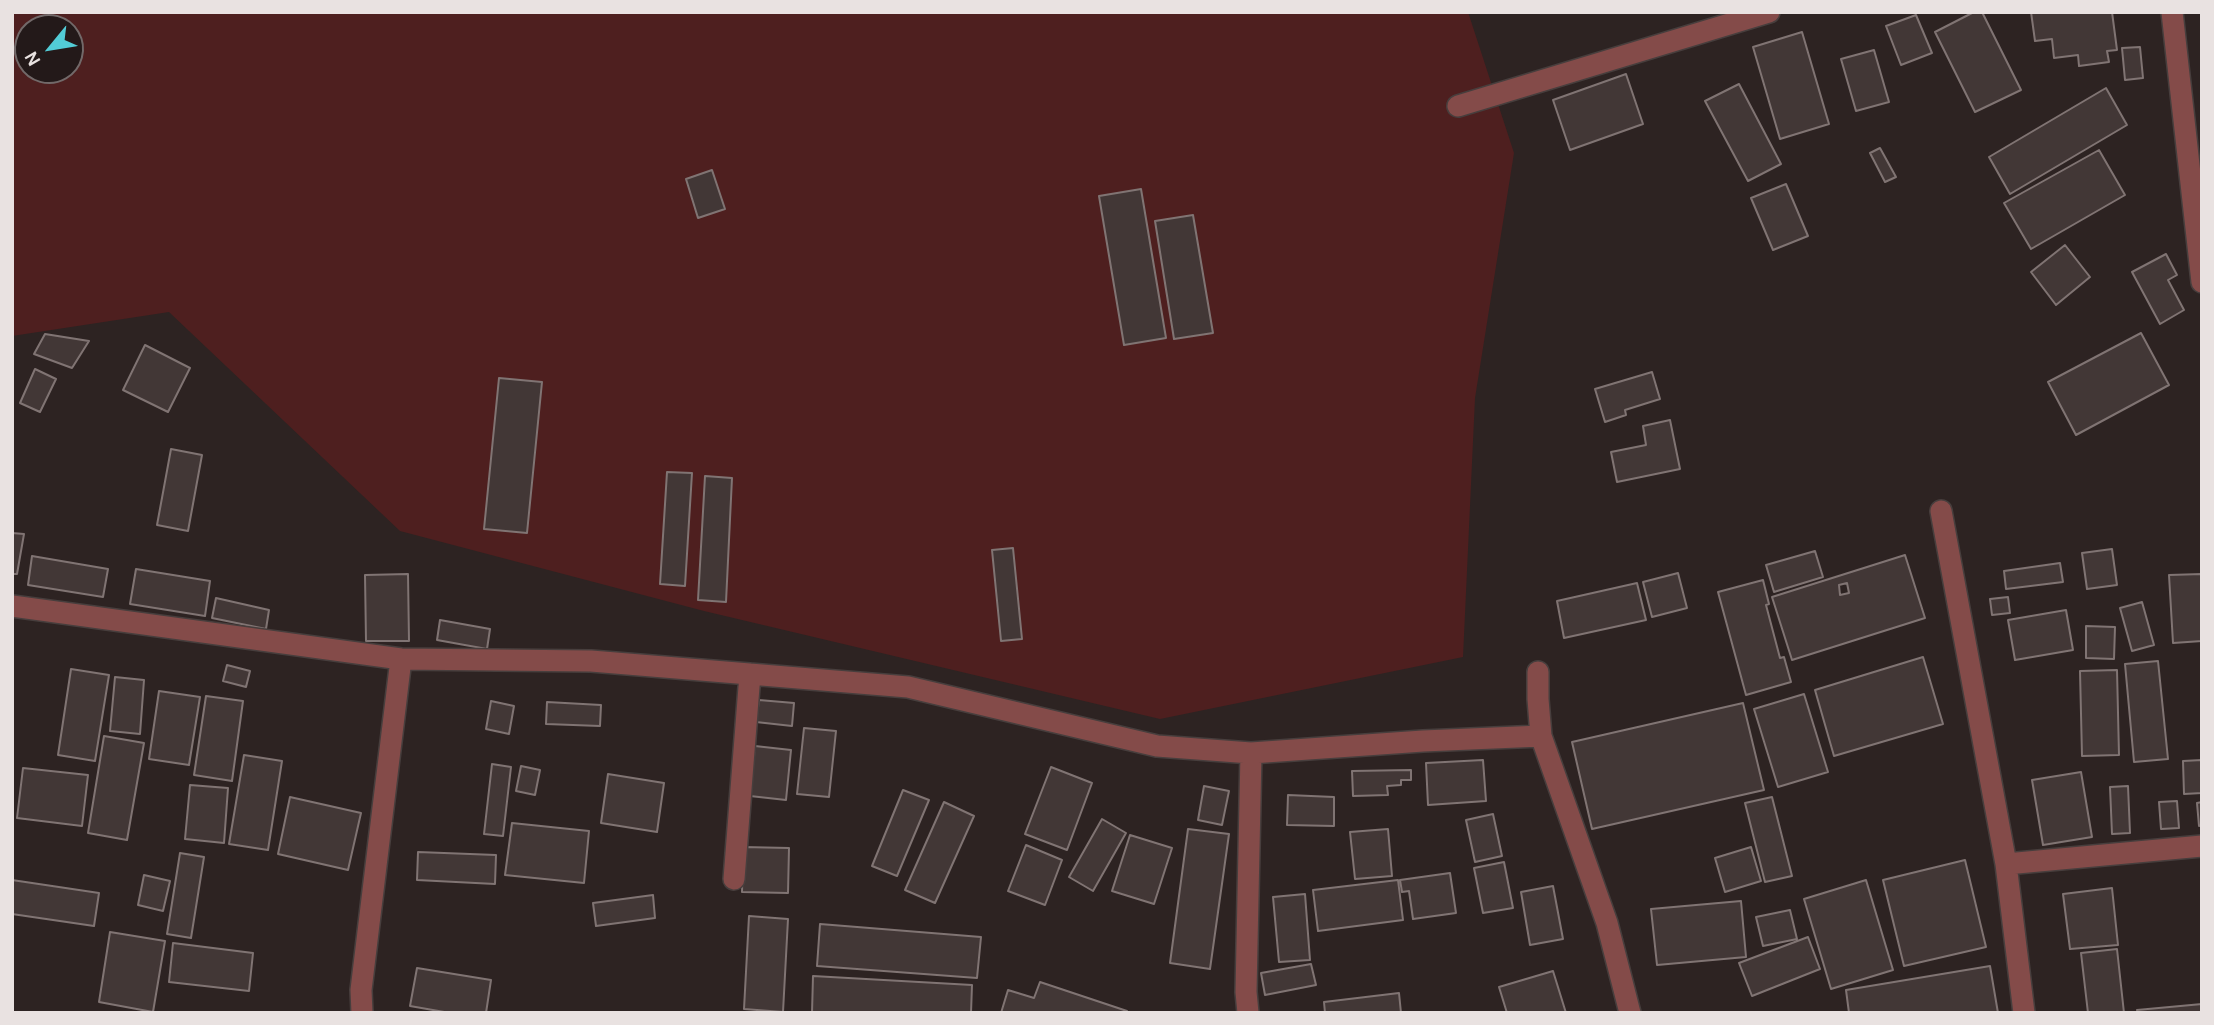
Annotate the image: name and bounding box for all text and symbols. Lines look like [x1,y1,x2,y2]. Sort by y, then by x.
north arrow [14,14,84,84]
text: N [20,47,45,70]

